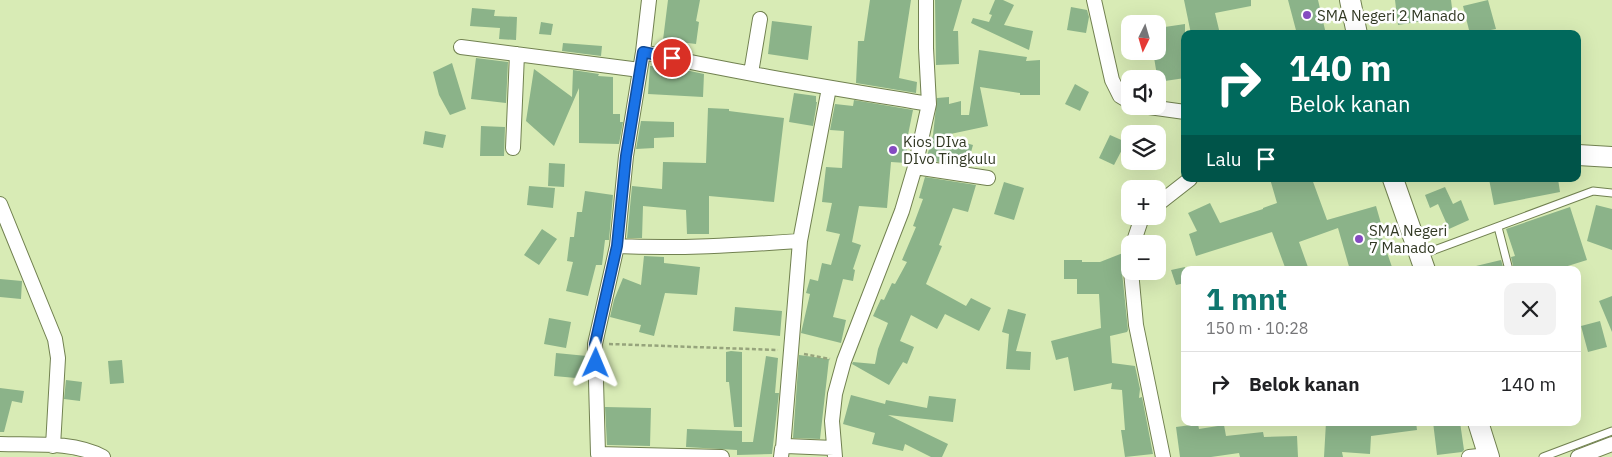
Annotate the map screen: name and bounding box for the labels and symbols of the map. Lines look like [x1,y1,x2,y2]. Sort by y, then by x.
place label: SMA Negeri 2 Manado [1317,6,1465,25]
marker: SMA Negeri 2 Manado [1301,9,1313,21]
north arrow [1121,15,1166,60]
pin [651,37,693,79]
place label: Kios DIva DIvo Tingkulu [903,132,996,168]
marker: Kios DIva DIvo Tingkulu [887,144,899,156]
place label: SMA Negeri 7 Manado [1369,221,1447,257]
marker: SMA Negeri 7 Manado [1353,233,1365,245]
position arrow [569,336,621,388]

